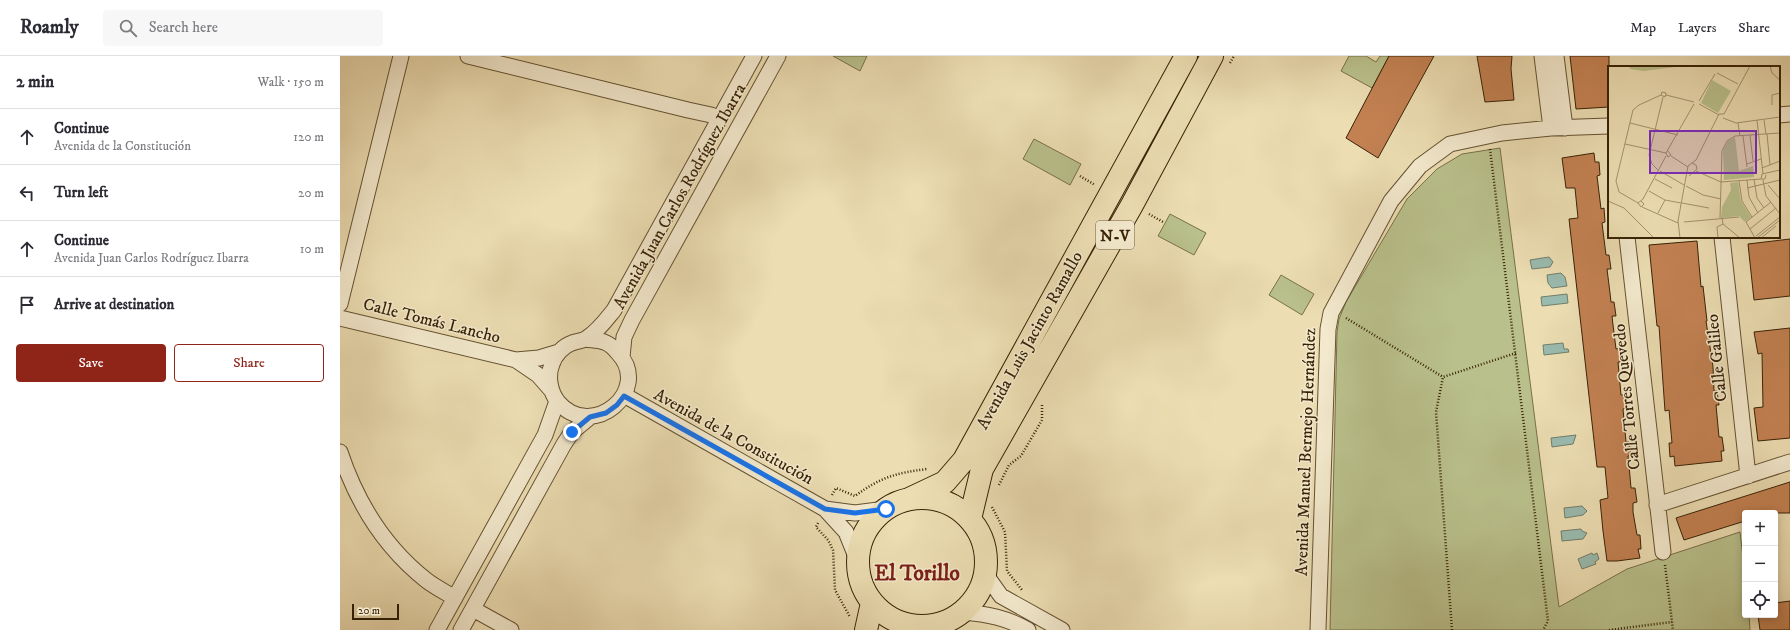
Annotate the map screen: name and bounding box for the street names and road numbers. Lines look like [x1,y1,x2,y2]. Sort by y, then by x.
street label: Avenida Juan Carlos Rodríguez Ibarra [609,79,752,313]
road number: N-V [1096,221,1134,249]
street label: Avenida Luis Jacinto Ramallo [972,248,1088,433]
street label: Calle Tomás Lancho [361,293,503,349]
street label: Calle Galileo [1701,313,1733,403]
street label: Calle Torres Quevedo [1608,323,1646,471]
street label: Avenida Manuel Bermejo Hernández [1291,327,1321,576]
street label: Avenida de la Constitución [650,384,817,490]

